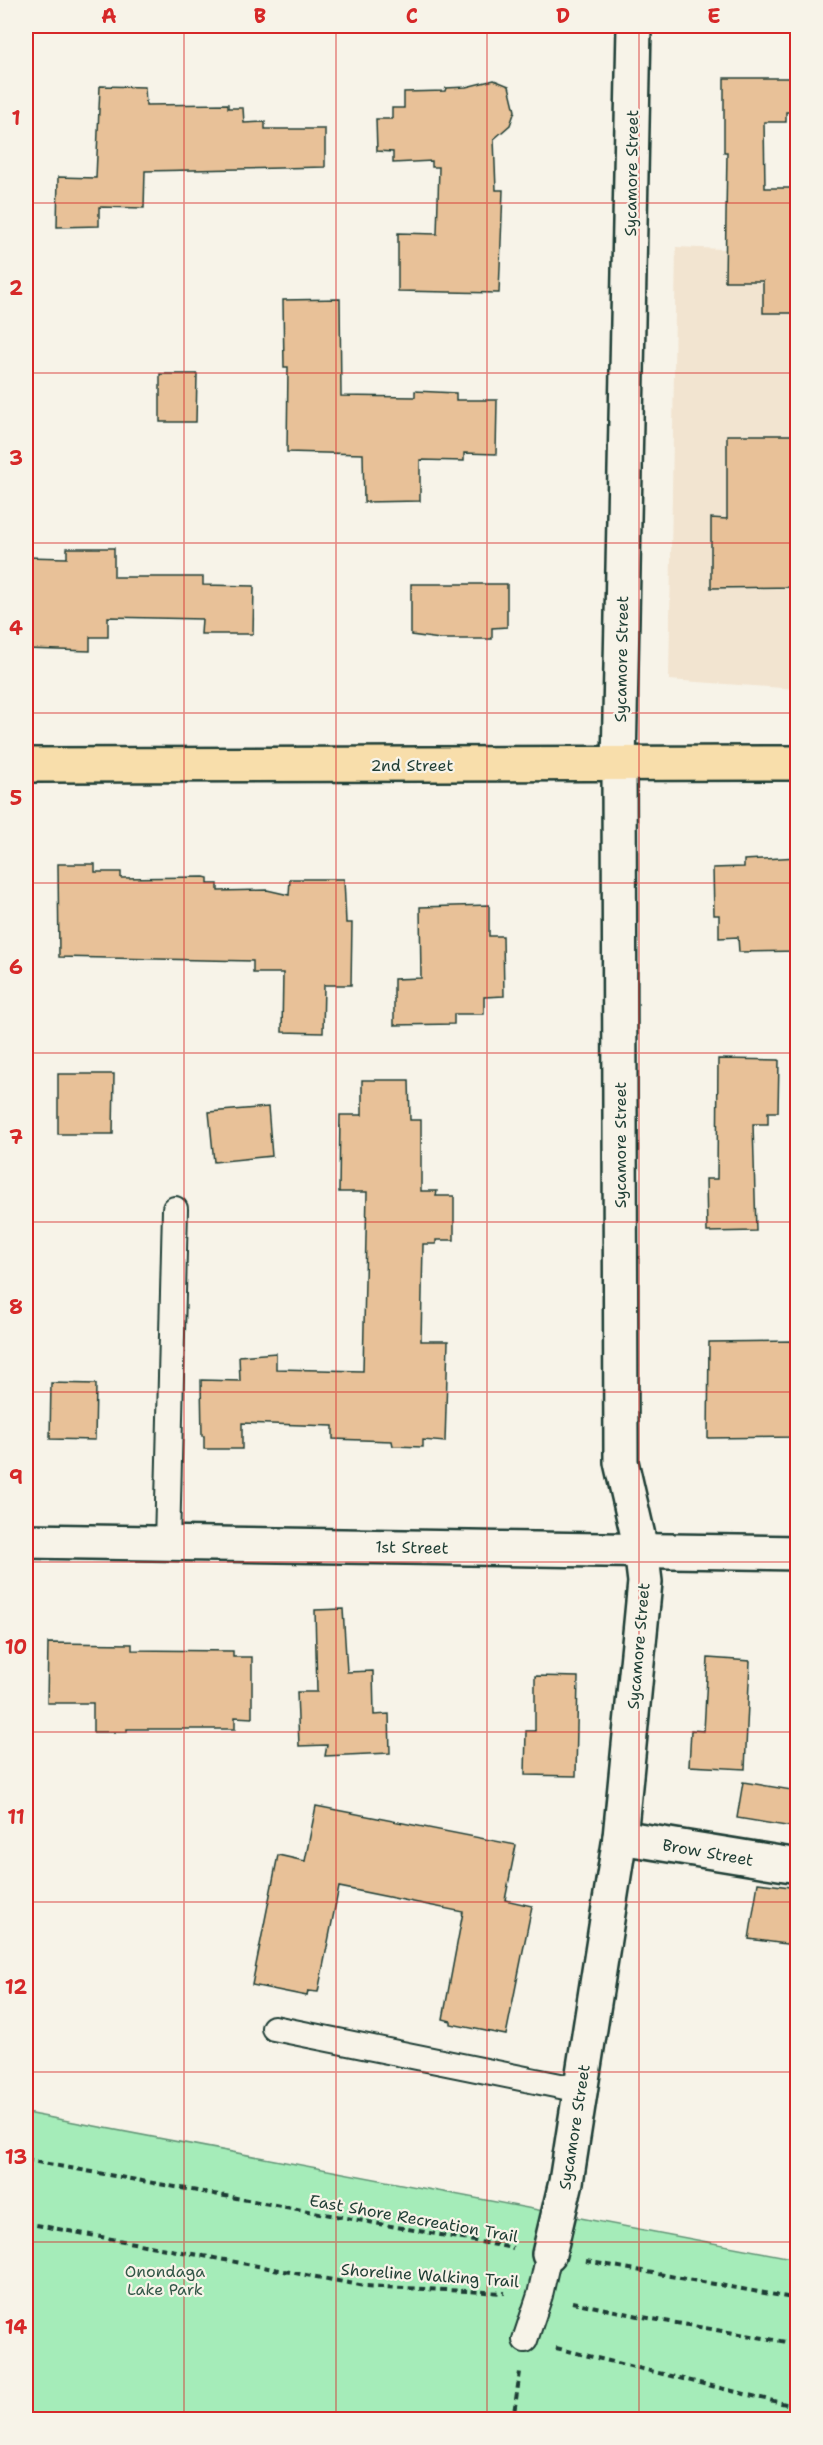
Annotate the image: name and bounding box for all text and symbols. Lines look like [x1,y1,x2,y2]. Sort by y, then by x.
text: A [101,3,117,29]
text: B [254,3,266,29]
text: C [406,3,418,29]
text: D [556,3,570,29]
text: E [707,3,721,29]
text: 1 [11,105,21,131]
street label: Sycamore Street [620,109,643,237]
text: 2 [9,275,23,301]
text: 3 [9,445,23,471]
street label: Sycamore Street [610,595,633,723]
text: 4 [9,615,23,641]
street label: 2nd Street [370,755,454,776]
text: 5 [10,785,22,811]
text: 6 [9,954,23,980]
street label: Sycamore Street [610,1082,631,1208]
text: 7 [9,1124,23,1150]
text: 8 [9,1294,23,1320]
text: 9 [9,1464,23,1490]
street label: 1st Street [375,1536,449,1559]
street label: Sycamore Street [623,1582,654,1710]
text: 10 [5,1634,27,1660]
text: 11 [7,1804,25,1830]
street label: Brow Street [661,1834,755,1871]
text: 12 [5,1974,27,2000]
street label: Sycamore Street [554,2063,595,2191]
text: 13 [5,2144,27,2170]
street label: East Shore Recreation Trail [308,2190,520,2247]
street label: Shoreline Walking Trail [340,2259,520,2292]
park label: Onondaga Lake Park [125,2261,205,2300]
text: 14 [5,2314,27,2340]

